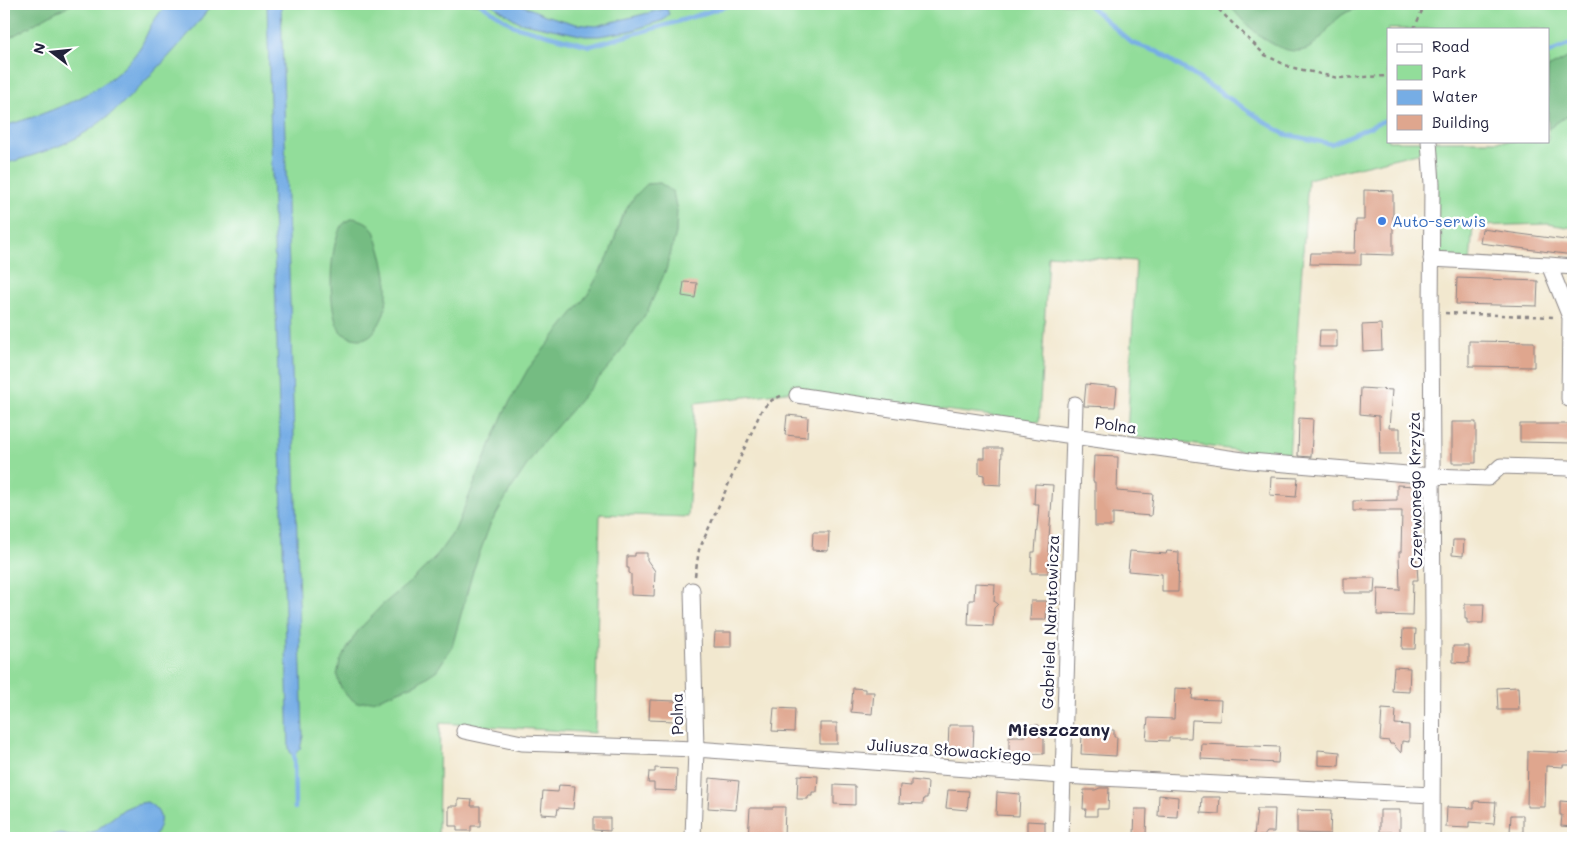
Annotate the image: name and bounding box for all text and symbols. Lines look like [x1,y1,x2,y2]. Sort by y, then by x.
north arrow [28,28,78,78]
legend [1387,28,1550,142]
text: Road [1432,36,1469,56]
text: N [28,41,50,56]
text: Park [1432,62,1466,82]
text: Water [1432,86,1478,106]
text: Building [1432,112,1489,132]
place label: Auto-serwis [1392,210,1486,231]
marker: Auto-serwis [1376,215,1388,227]
street label: Polna [1094,411,1138,438]
street label: Czerwonego Krzyża [1403,411,1426,569]
street label: Gabriela Narutowicza [1036,534,1063,710]
street label: Polna [666,693,687,735]
district label: Mieszczany [1008,717,1111,741]
street label: Juliusza Słowackiego [866,733,1032,766]

